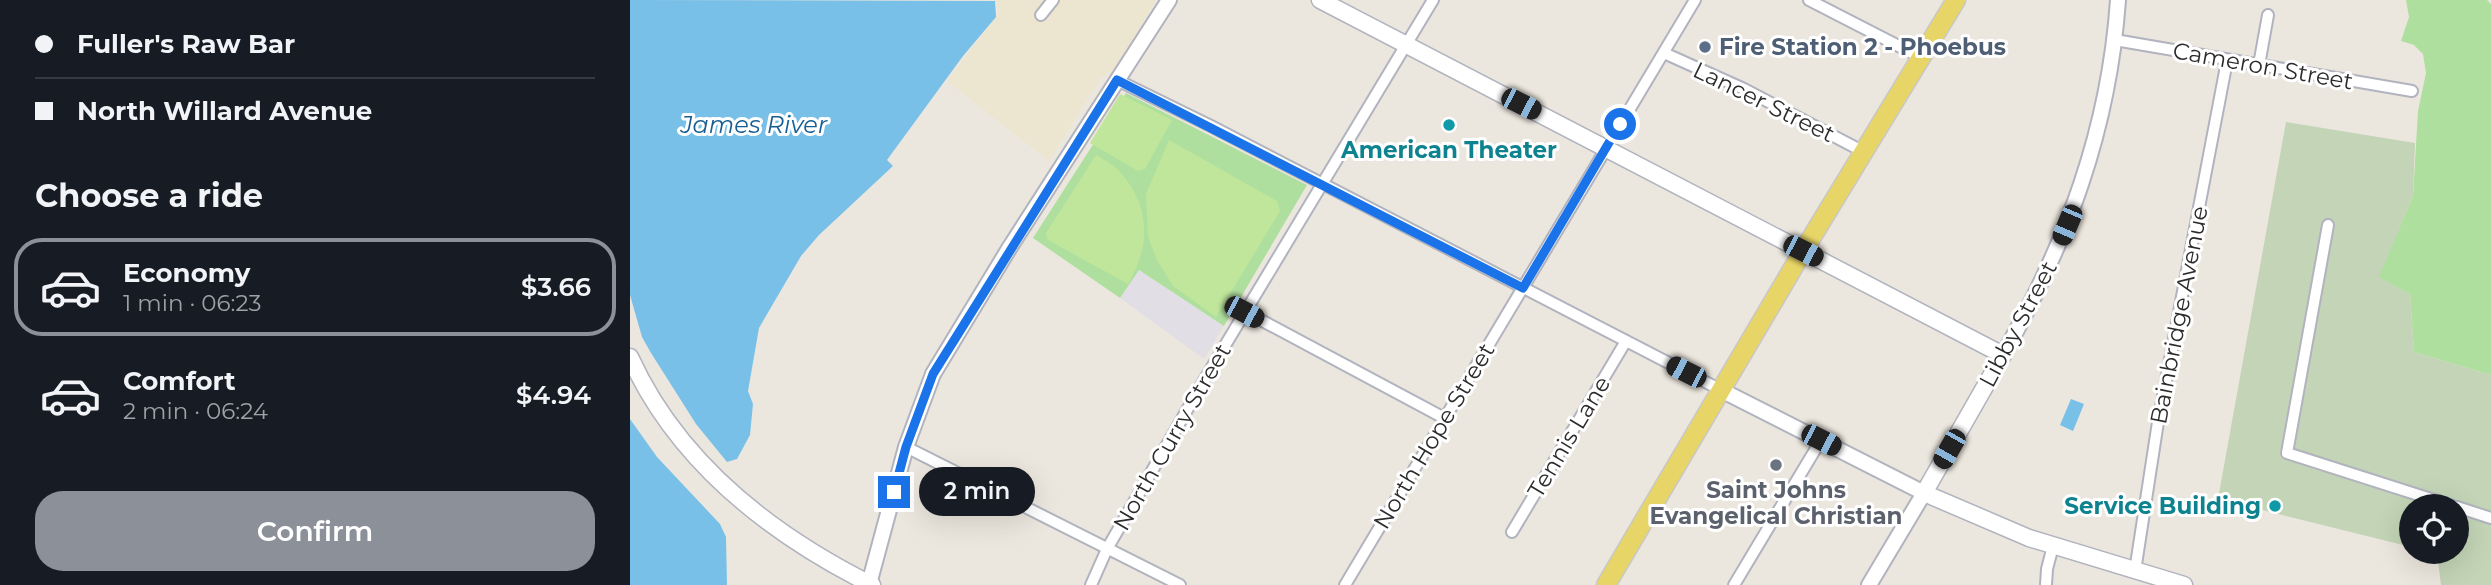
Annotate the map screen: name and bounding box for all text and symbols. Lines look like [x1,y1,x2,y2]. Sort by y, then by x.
text: Fuller's Raw Bar [77,28,295,60]
place label: Fire Station 2 - Phoebus [1719,33,2006,61]
street label: Cameron Street [2171,36,2355,96]
marker: Fire Station 2 - Phoebus [1697,39,1713,55]
street label: Lancer Street [1689,56,1839,148]
car [1498,85,1545,123]
text: North Willard Avenue [77,95,372,127]
route start [1604,108,1636,140]
water label: James River [680,110,829,139]
marker: American Theater [1441,117,1457,133]
place label: American Theater [1340,136,1557,164]
text: Choose a ride [35,176,263,215]
car [2050,202,2085,248]
street label: Bainbridge Avenue [2144,204,2214,426]
car [1780,232,1827,270]
icon: car [39,256,102,319]
street label: Libby Street [1973,256,2063,392]
text: Economy [123,257,250,289]
text: $3.66 [521,271,591,303]
text: 1 min · 06:23 [123,289,261,317]
car [1221,293,1268,331]
street label: North Hope Street [1367,338,1501,534]
street label: North Curry Street [1107,339,1237,535]
car [1663,353,1710,391]
icon: car [39,364,102,427]
text: Comfort [123,365,235,397]
street label: Tennis Lane [1522,371,1616,503]
text: $4.94 [516,379,591,411]
text: 2 min · 06:24 [123,397,268,425]
car [1798,421,1845,459]
car [1930,426,1969,472]
marker: Saint Johns Evangelical Christian [1768,457,1784,473]
callout: 2 min [918,468,1034,516]
route end [878,476,910,508]
place label: Saint Johns Evangelical Christian [1650,476,1902,530]
text: 2 min [944,477,1010,505]
button: Confirm [35,491,595,571]
place label: Service Building [2064,492,2261,520]
map controls [2399,494,2469,564]
button: locate [2399,494,2469,564]
marker: Service Building [2267,498,2283,514]

